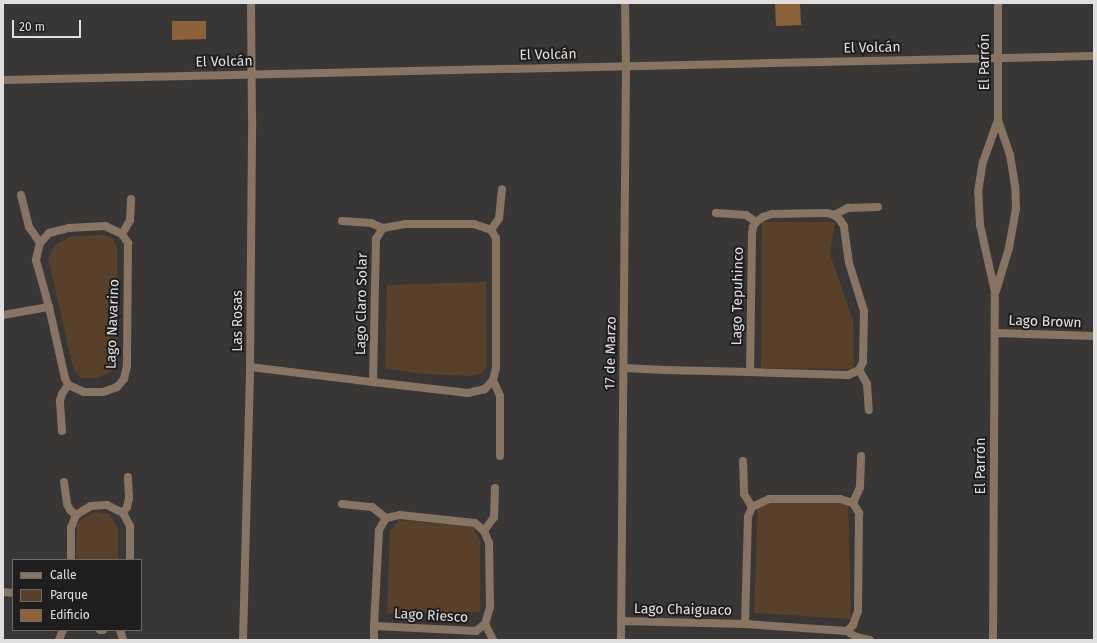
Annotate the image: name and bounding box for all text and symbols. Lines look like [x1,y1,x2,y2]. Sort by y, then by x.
scale bar [14,12,83,38]
text: 20 m [19,20,45,34]
street label: El Parrón [977,34,993,90]
street label: El Volcán [843,39,901,57]
street label: El Volcán [519,46,577,64]
street label: El Volcán [195,53,253,71]
street label: Lago Tepuhinco [729,246,747,346]
street label: Lago Claro Solar [353,253,371,355]
street label: Lago Navarino [103,279,123,369]
street label: Las Rosas [230,290,246,352]
street label: Lago Brown [1008,312,1082,332]
street label: 17 de Marzo [602,316,620,390]
street label: El Parrón [973,438,989,494]
legend [12,559,142,631]
text: Calle [50,568,77,582]
text: Parque [50,588,88,602]
street label: Lago Chaiguaco [634,601,732,619]
street label: Lago Riesco [393,606,469,626]
text: Edificio [50,608,90,622]

